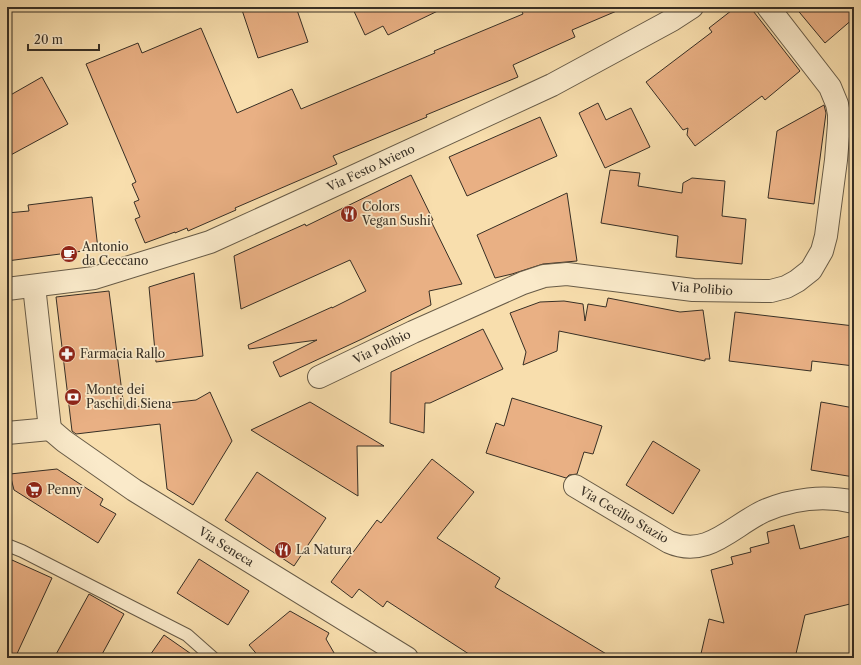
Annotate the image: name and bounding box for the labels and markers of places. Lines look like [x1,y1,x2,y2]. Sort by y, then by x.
place label: Colors Vegan Sushi [361,199,431,228]
restaurant icon: Colors Vegan Sushi [339,204,359,224]
place label: Antonio da Ceccano [81,239,148,268]
cafe icon: Antonio da Ceccano [59,244,79,264]
pharmacy icon: Farmacia Rallo [57,344,77,364]
place label: Farmacia Rallo [80,346,165,361]
place label: Monte dei Paschi di Siena [86,382,172,411]
bank icon: Monte dei Paschi di Siena [63,387,83,407]
supermarket icon: Penny [24,480,44,500]
place label: Penny [47,482,83,497]
restaurant icon: La Natura [273,540,293,560]
place label: La Natura [296,542,353,557]

